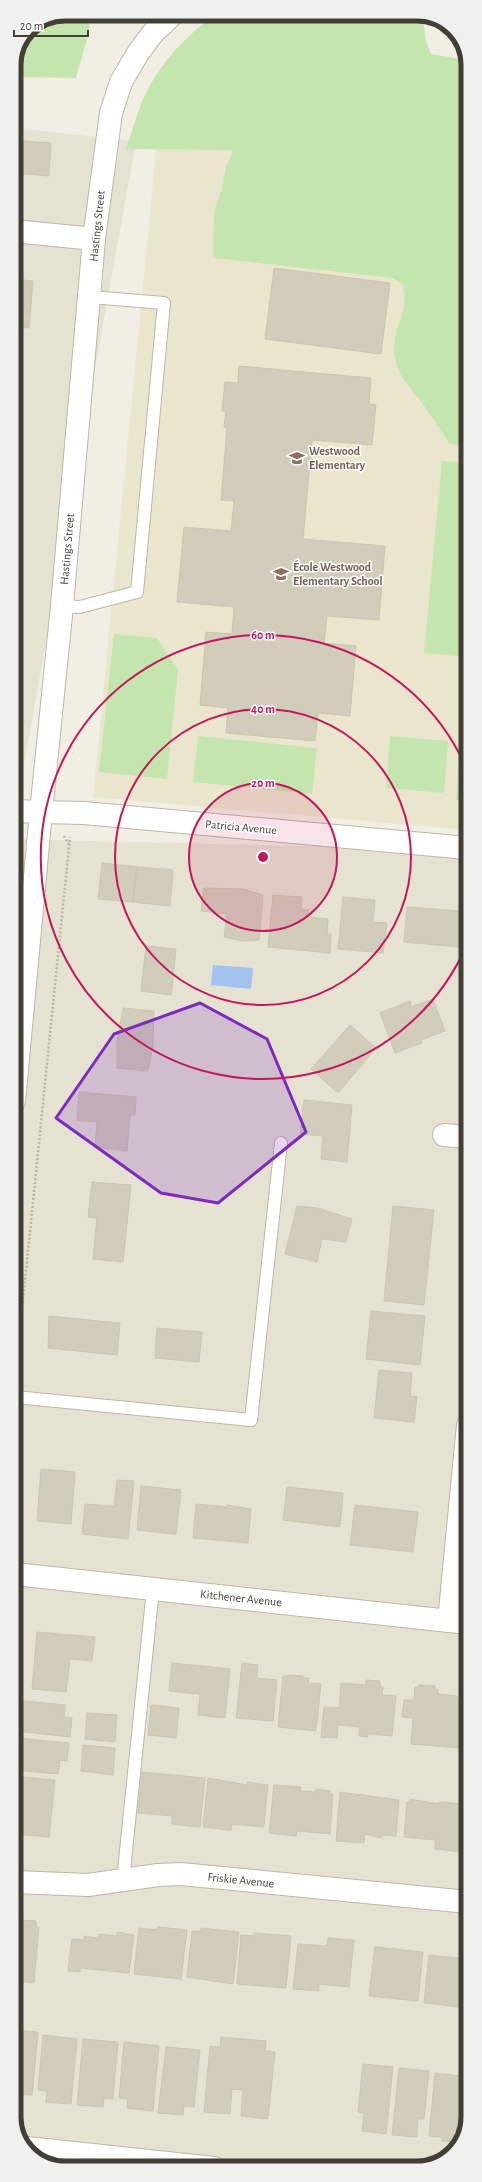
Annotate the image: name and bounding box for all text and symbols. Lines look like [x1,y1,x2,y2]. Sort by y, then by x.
scale bar [14,12,88,38]
text: 20 m [20,20,43,32]
street label: Hastings Street [87,190,107,262]
place label: Westwood Elementary [309,445,366,472]
school or university icon: Westwood Elementary [288,449,306,467]
street label: Hastings Street [58,513,76,585]
place label: École Westwood Elementary School [293,559,383,588]
school or university icon: École Westwood Elementary School [272,565,290,583]
text: 60 m [251,629,275,641]
text: 40 m [251,703,275,715]
text: 20 m [251,777,275,789]
street label: Patricia Avenue [205,818,277,836]
centre of rings [256,850,270,864]
street label: Kitchener Avenue [200,1588,282,1608]
street label: Friskie Avenue [207,1871,275,1889]

